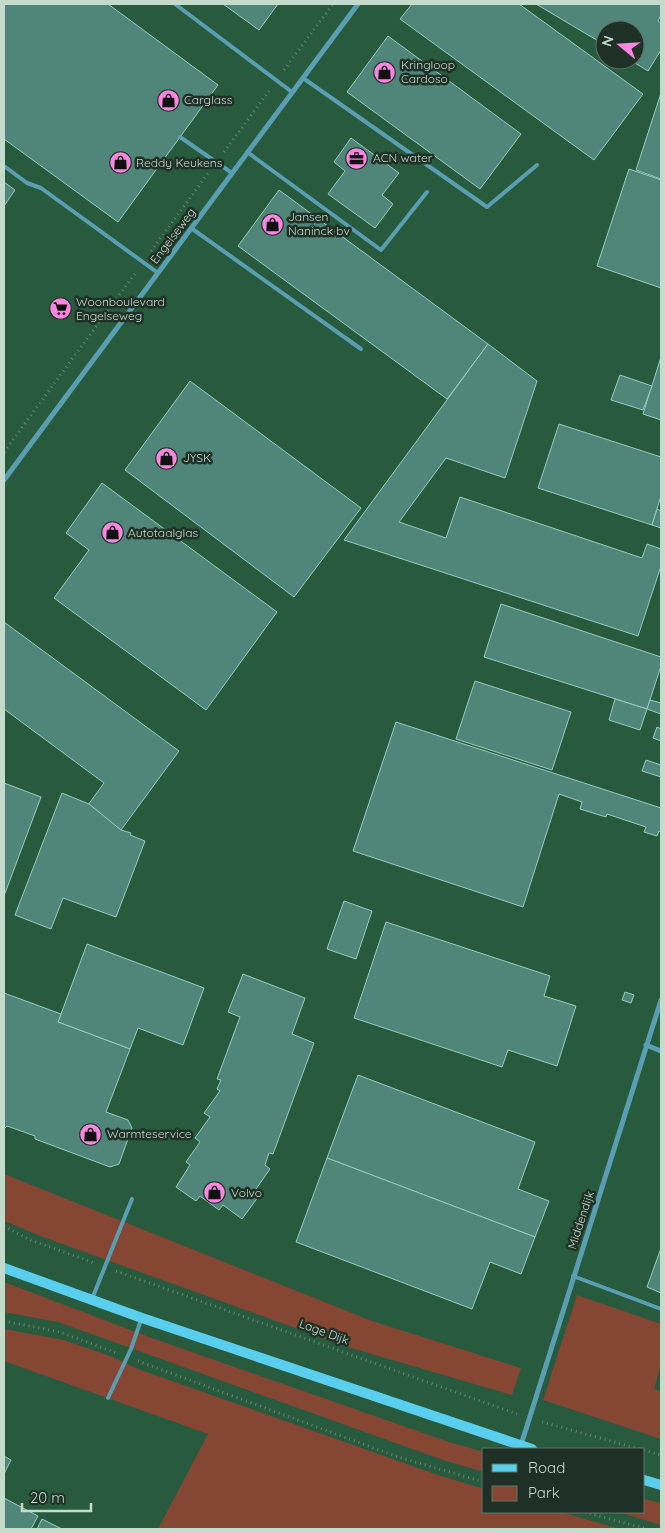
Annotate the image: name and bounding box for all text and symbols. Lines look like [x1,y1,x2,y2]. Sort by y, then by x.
north arrow [595,20,645,70]
text: N [597,33,618,49]
place label: Kringloop Cardoso [401,57,455,86]
shop icon: Kringloop Cardoso [373,60,397,84]
shop icon: Carglass [156,88,180,112]
place label: Carglass [184,92,233,107]
office icon: ACN water [345,146,369,170]
place label: ACN water [373,150,433,165]
shop icon: Reddy Keukens [108,151,132,175]
place label: Reddy Keukens [136,155,223,170]
street label: Engelseweg [147,205,199,267]
place label: Jansen Naninck bv [288,209,350,238]
shop icon: Jansen Naninck bv [260,212,284,236]
place label: Woonboulevard Engelseweg [76,294,165,323]
supermarket icon: Woonboulevard Engelseweg [48,297,72,321]
shop icon: JYSK [155,446,179,470]
place label: JYSK [183,450,211,465]
shop icon: Autotaalglas [100,521,124,545]
place label: Autotaalglas [128,525,199,540]
shop icon: Warmteservice [79,1122,103,1146]
place label: Warmteservice [107,1126,192,1141]
shop icon: Volvo [203,1181,227,1205]
place label: Volvo [231,1185,262,1200]
street label: Middendijk [564,1189,597,1251]
street label: Lage Dijk [297,1316,351,1347]
legend [482,1448,645,1513]
text: Road [528,1458,565,1477]
scale bar [22,1480,91,1512]
text: Park [528,1483,560,1502]
text: 20 m [30,1488,65,1507]

